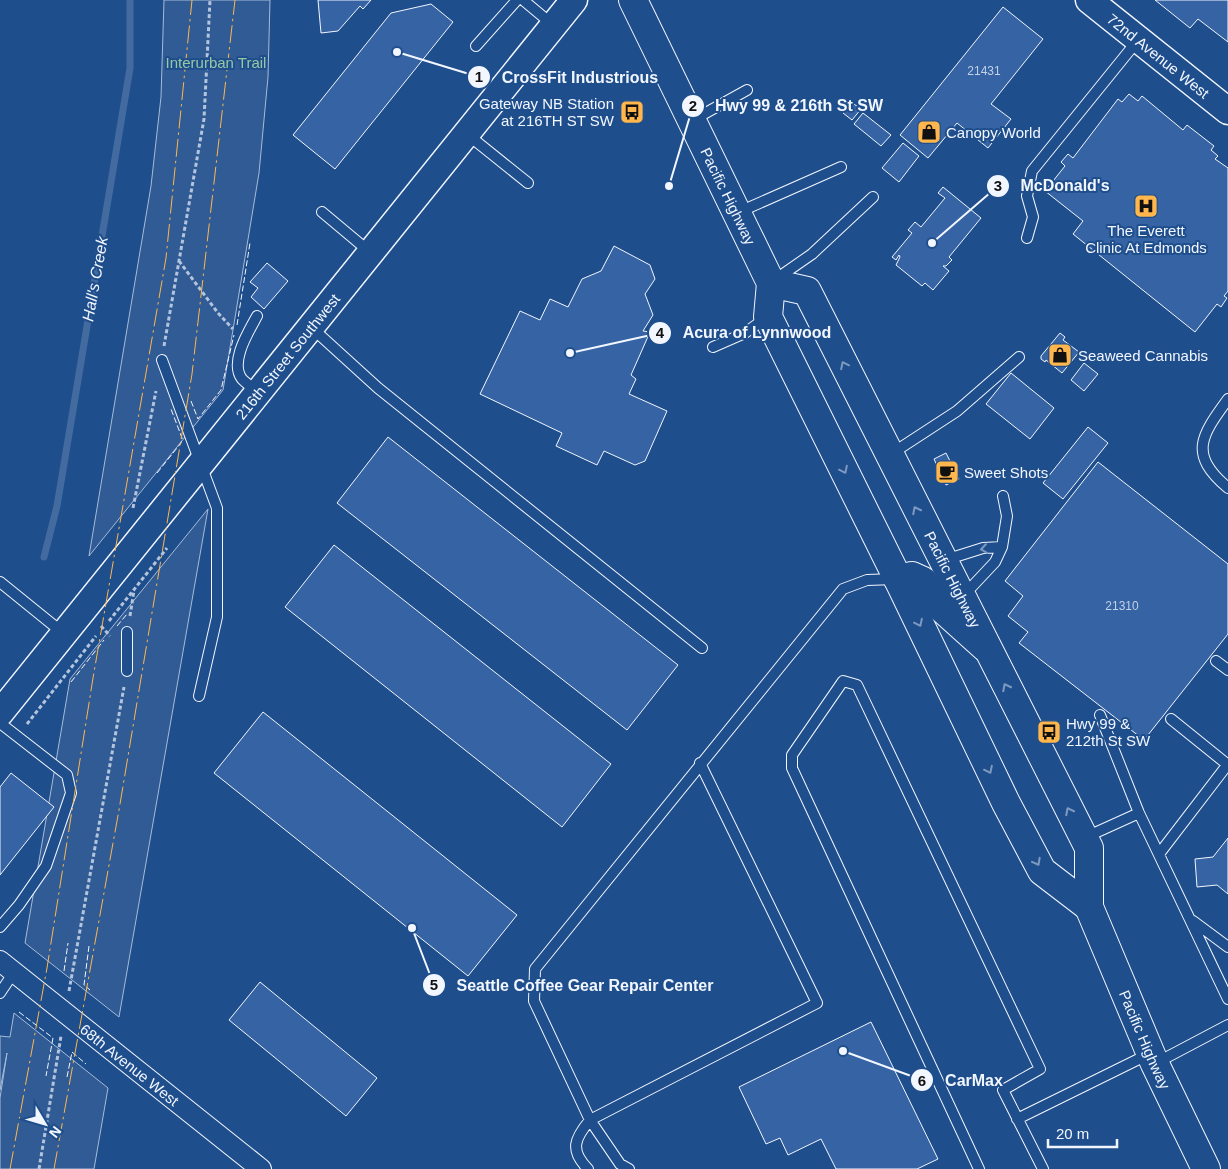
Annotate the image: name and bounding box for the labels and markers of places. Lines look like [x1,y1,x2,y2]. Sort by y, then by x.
callout: CrossFit Industrious [467,61,668,92]
callout: Hwy 99 & 216th St SW [680,90,893,121]
place label: Gateway NB Station at 216TH ST SW [479,95,615,129]
bus stop icon: Gateway NB Station at 216TH ST SW [619,99,645,125]
shop icon: Canopy World [916,119,942,145]
place label: Canopy World [946,124,1041,141]
callout: McDonald's [985,170,1119,201]
hospital icon: The Everett Clinic At Edmonds [1133,193,1159,219]
place label: The Everett Clinic At Edmonds [1085,222,1207,256]
callout: Acura of Lynnwood [647,317,841,348]
shop icon: Seaweed Cannabis [1047,342,1073,368]
place label: Seaweed Cannabis [1078,347,1208,364]
cafe icon: Sweet Shots [934,459,960,485]
place label: Sweet Shots [964,464,1048,481]
place label: Hwy 99 & 212th St SW [1066,715,1151,749]
bus stop icon: Hwy 99 & 212th St SW [1036,719,1062,745]
callout: Seattle Coffee Gear Repair Center [422,970,724,1001]
callout: CarMax [910,1065,1013,1096]

